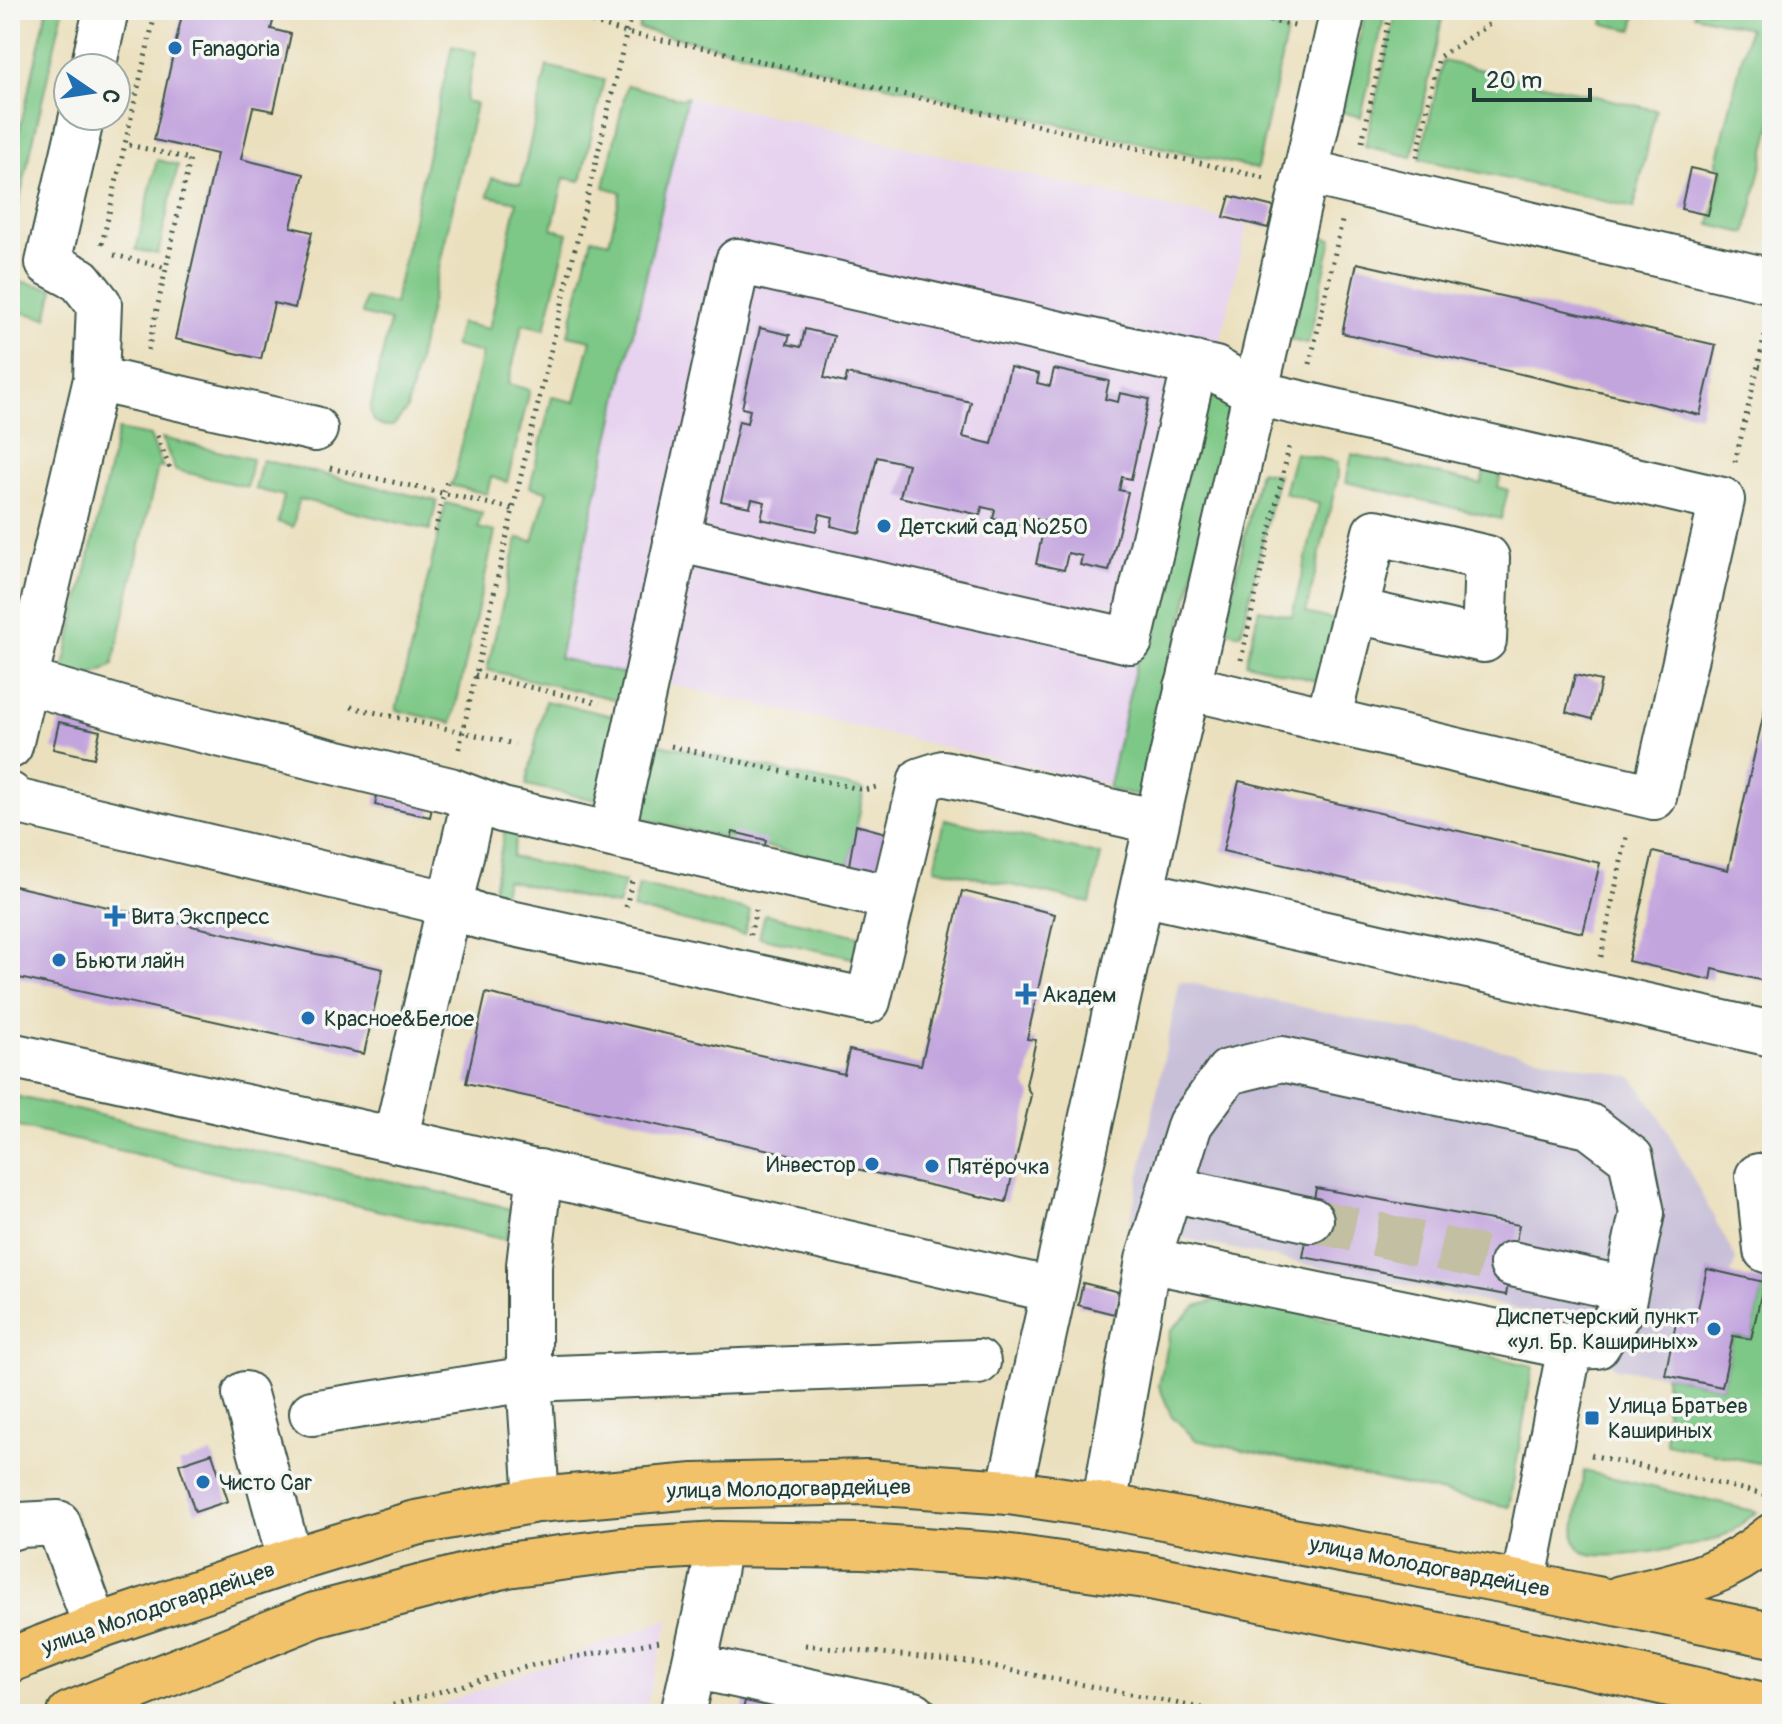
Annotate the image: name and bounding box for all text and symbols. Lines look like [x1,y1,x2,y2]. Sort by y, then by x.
place label: Fanagoria [191,35,280,63]
marker: Fanagoria [166,39,184,57]
north arrow [52,52,132,132]
scale bar [1474,52,1590,102]
text: 20 m [1486,66,1542,95]
text: С [95,87,126,106]
place label: Детский сад №250 [899,513,1088,541]
marker: Детский сад №250 [875,517,893,535]
place label: Вита Экспресс [131,903,270,931]
marker: Вита Экспресс [106,907,124,925]
place label: Бьюти лайн [75,947,184,975]
marker: Бьюти лайн [50,951,68,969]
place label: Академ [1042,981,1116,1009]
marker: Академ [1017,985,1035,1003]
place label: Красное&Белое [324,1005,474,1033]
marker: Красное&Белое [299,1009,317,1027]
place label: Инвестор [766,1151,856,1179]
place label: Пятёрочка [948,1153,1049,1181]
marker: Инвестор [863,1155,881,1173]
marker: Пятёрочка [923,1157,941,1175]
place label: Диспетчерский пункт «ул. Бр. Кашириных» [1496,1303,1698,1356]
marker: Диспетчерский пункт «ул. Бр. Кашириных» [1705,1320,1723,1338]
place label: Улица Братьев Кашириных [1608,1392,1748,1445]
marker: Улица Братьев Кашириных [1583,1409,1601,1427]
place label: Чисто Car [219,1469,312,1497]
marker: Чисто Car [194,1473,212,1491]
street label: улица Молодогвардейцев [665,1473,912,1505]
street label: улица Молодогвардейцев [1306,1530,1553,1604]
street label: улица Молодогвардейцев [37,1555,279,1661]

